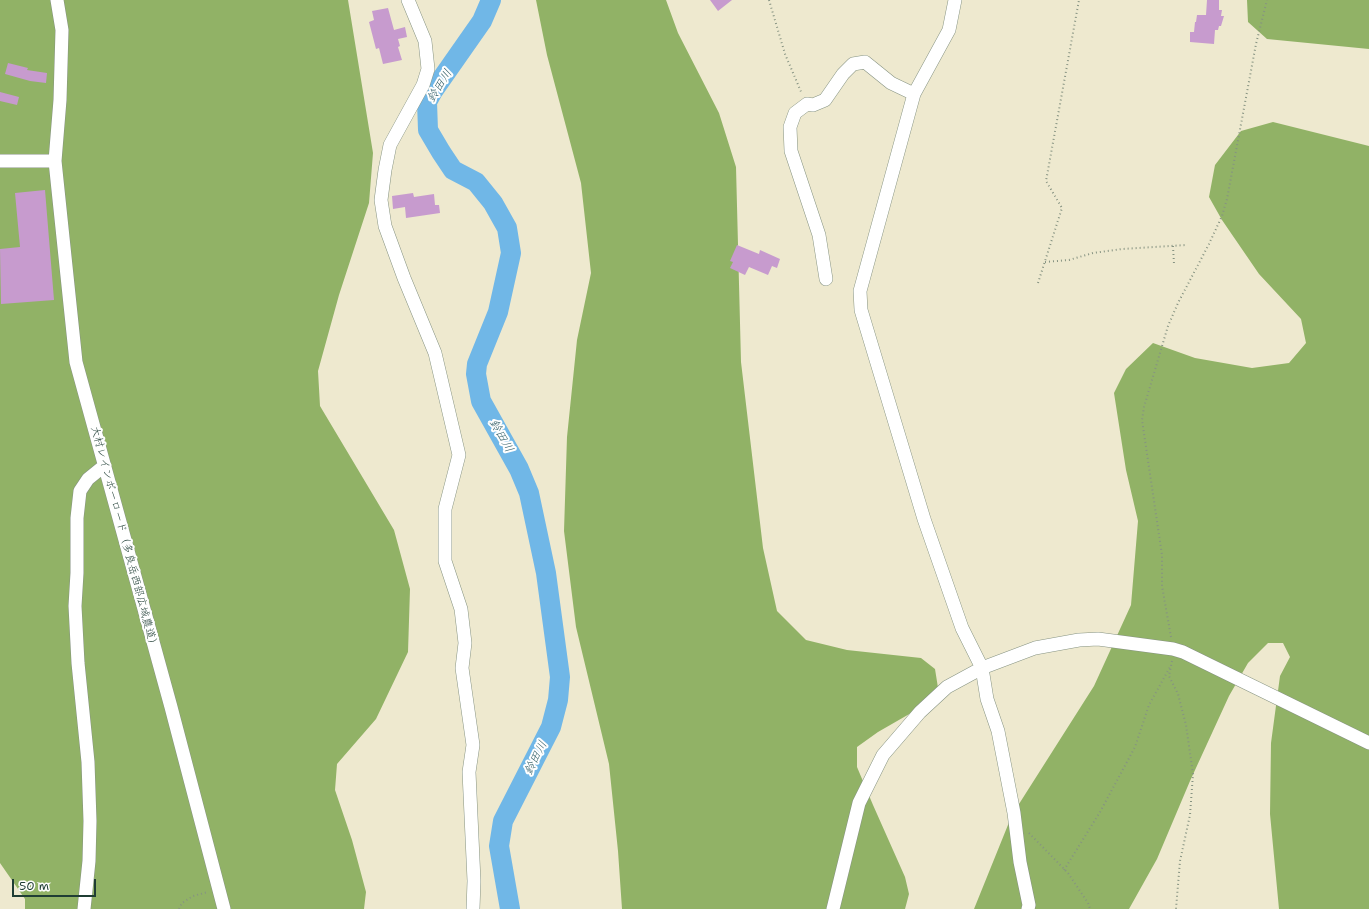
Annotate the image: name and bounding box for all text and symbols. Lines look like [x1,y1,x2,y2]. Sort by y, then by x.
water label: 鈴田川 [424,67,456,105]
water label: 鈴田川 [486,417,516,455]
street label: 大村レインボーロード（多良岳西部広域農道） [88,425,160,651]
water label: 鈴田川 [521,739,551,777]
scale bar [14,871,98,897]
text: 50 m [19,878,49,894]

